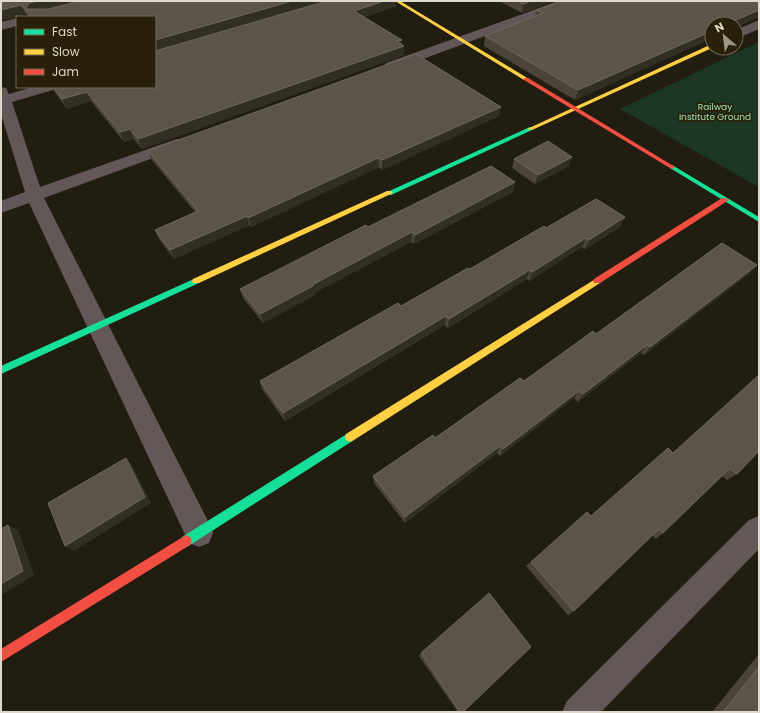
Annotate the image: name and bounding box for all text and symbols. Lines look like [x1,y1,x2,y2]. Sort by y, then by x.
legend [16,16,156,88]
north arrow [704,16,744,56]
text: N [712,18,727,36]
text: Fast [52,23,77,40]
text: Slow [52,43,80,60]
text: Jam [52,63,79,80]
park label: Railway Institute Ground [679,101,751,123]

